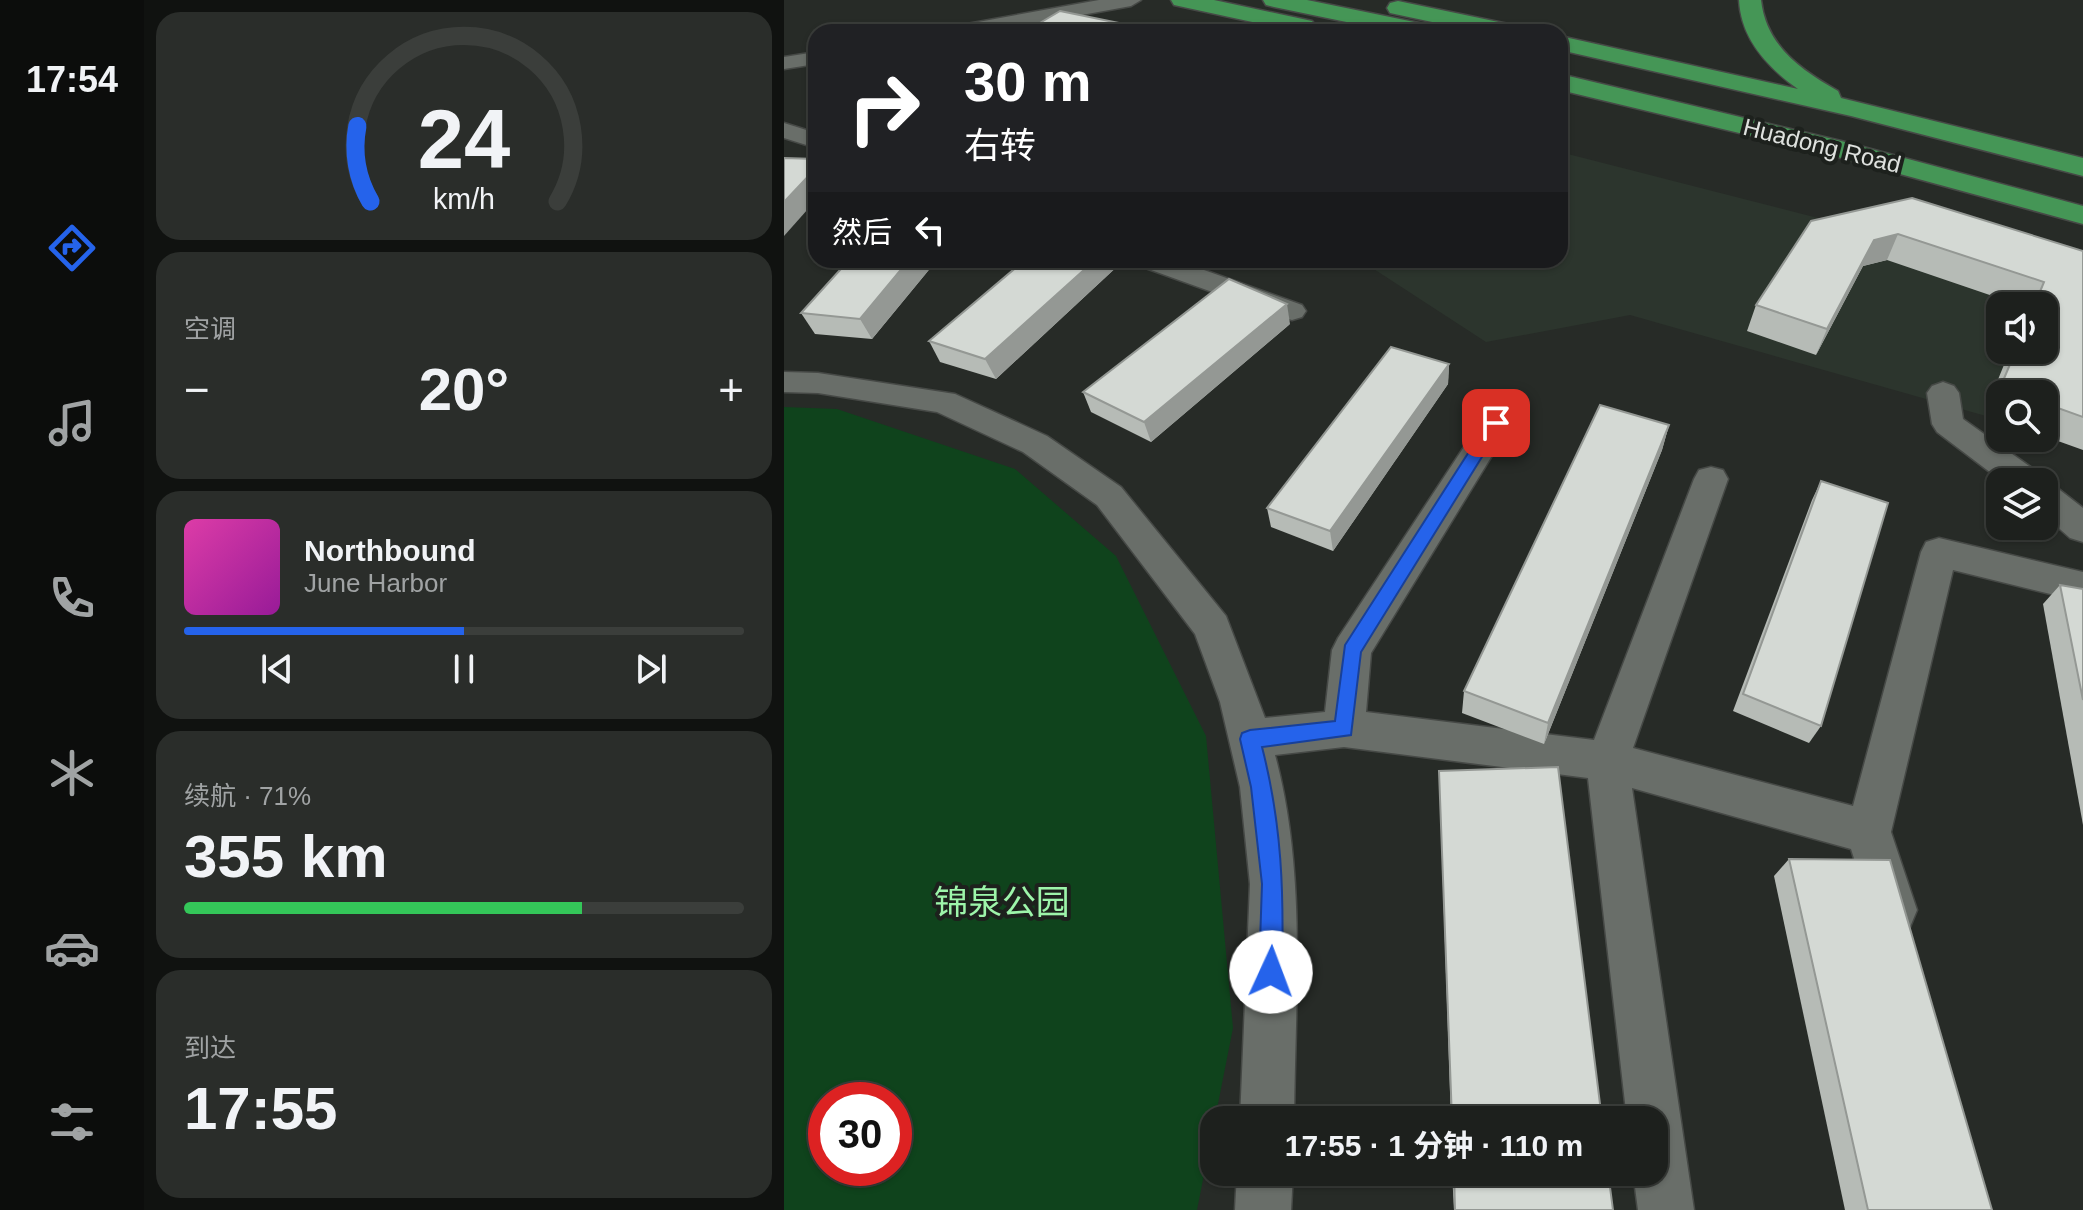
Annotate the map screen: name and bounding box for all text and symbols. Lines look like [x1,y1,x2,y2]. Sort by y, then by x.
text: 30 m [964,50,1092,113]
icon: right [832,56,936,160]
text: 17:54 [26,59,118,100]
text: 24 [418,92,510,185]
street label: Huadong Road [1741,113,1904,178]
text: 右转 [964,125,1036,166]
text: km/h [433,183,495,215]
icon: left [908,208,952,252]
text: 然后 [832,216,892,249]
icon: directions [44,220,100,276]
map controls [1986,292,2058,540]
button: sound [1986,292,2058,364]
text: 空调 [184,314,236,344]
text: 20° [419,356,509,423]
text: − [184,365,210,414]
text: + [718,365,744,414]
button: search [1986,380,2058,452]
pin [1462,389,1530,457]
icon: music [44,395,100,451]
icon: arrive [1474,401,1518,445]
button: layers [1986,468,2058,540]
text: Northbound [304,534,476,567]
text: June Harbor [304,568,447,598]
icon: phone [44,570,100,626]
icon: previous [255,647,299,691]
icon: pause [442,647,486,691]
icon: next [629,647,673,691]
icon: climate [44,745,100,801]
text: 续航 · 71% [184,781,311,811]
text: 355 km [184,823,388,890]
park label: 锦泉公园 [934,883,1070,921]
icon: car [44,920,100,976]
position arrow [1229,930,1313,1014]
text: 到达 [184,1033,236,1063]
text: 17:55 [184,1075,337,1142]
speed limit sign: 30 [808,1082,912,1186]
icon: filters [44,1094,100,1150]
text: 17:55 · 1 分钟 · 110 m [1285,1129,1583,1162]

